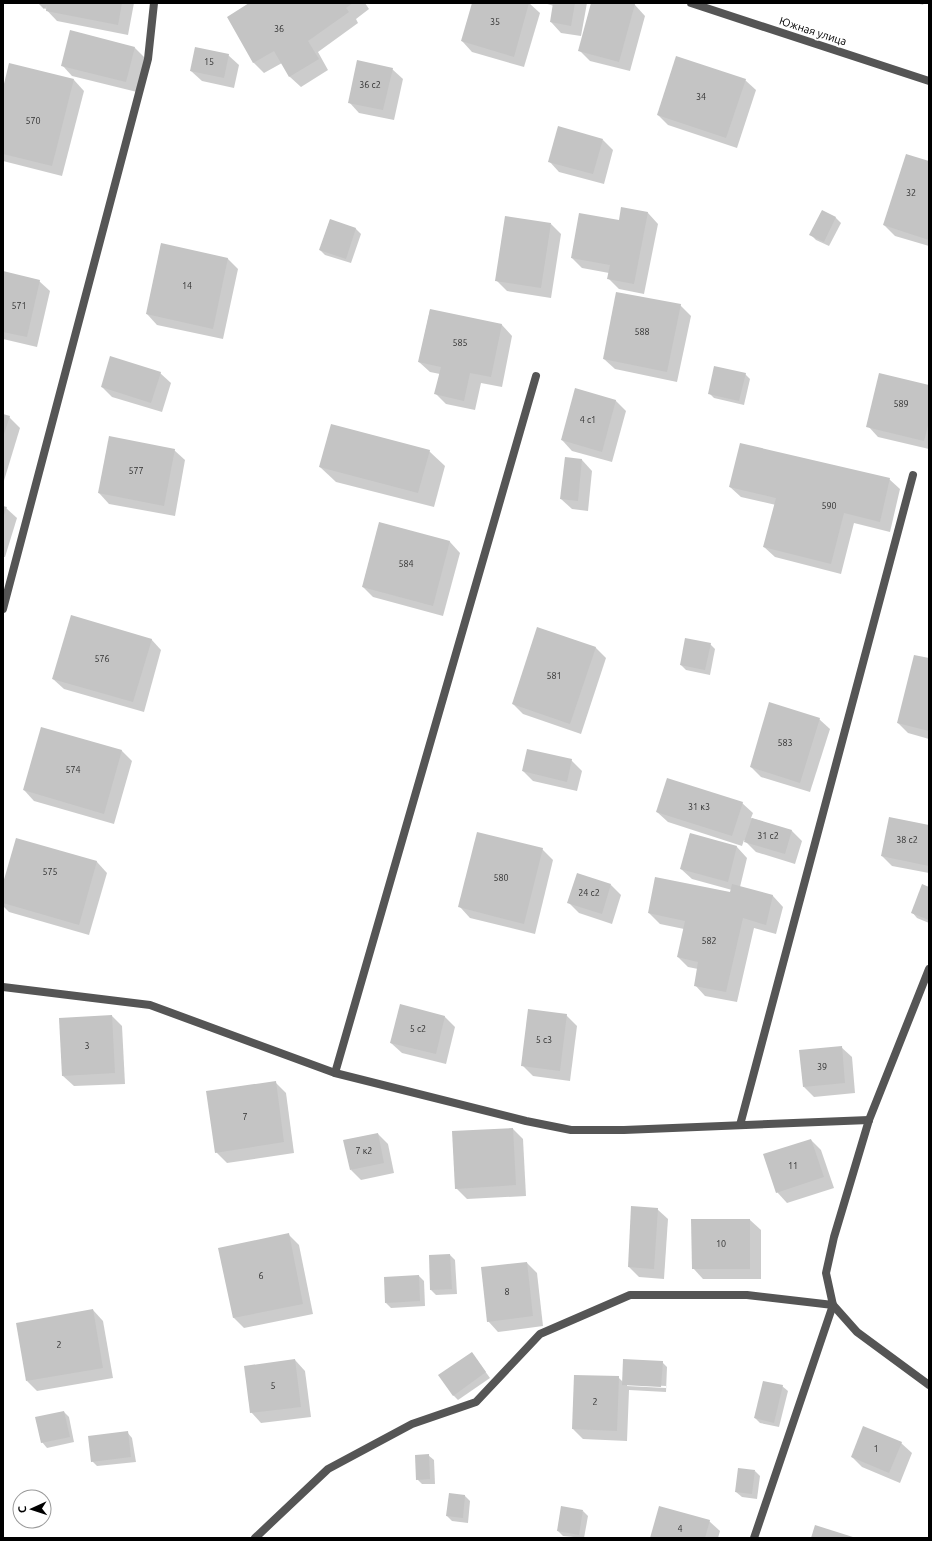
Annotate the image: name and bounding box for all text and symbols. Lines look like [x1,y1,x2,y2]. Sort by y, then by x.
street label: Южная улица [778,14,848,48]
house number: 35 [490,17,500,27]
house number: 36 [274,24,284,34]
house number: 15 [204,57,214,67]
house number: 36 с2 [359,80,381,90]
house number: 34 [696,92,706,102]
house number: 570 [25,116,41,126]
house number: 32 [906,188,916,198]
house number: 14 [182,281,192,291]
house number: 571 [11,301,27,311]
house number: 588 [634,327,650,337]
house number: 585 [452,338,468,348]
house number: 589 [893,399,909,409]
house number: 4 с1 [580,415,596,425]
house number: 577 [128,466,144,476]
house number: 590 [821,501,837,511]
house number: 584 [398,559,414,569]
house number: 576 [94,654,110,664]
house number: 581 [546,671,562,681]
house number: 583 [777,738,793,748]
house number: 574 [65,765,81,775]
house number: 31 к3 [688,802,710,812]
house number: 31 с2 [757,831,779,841]
house number: 38 с2 [896,835,918,845]
house number: 575 [42,867,58,877]
house number: 580 [493,873,509,883]
house number: 24 с2 [578,888,600,898]
house number: 582 [701,936,717,946]
house number: 5 с2 [410,1024,426,1034]
house number: 5 с3 [536,1035,552,1045]
house number: 3 [84,1041,90,1051]
house number: 39 [817,1062,827,1072]
house number: 7 [242,1112,248,1122]
house number: 7 к2 [356,1146,372,1156]
house number: 11 [788,1161,798,1171]
house number: 10 [716,1239,726,1249]
house number: 6 [258,1271,264,1281]
house number: 8 [504,1287,510,1297]
house number: 2 [56,1340,62,1350]
house number: 5 [270,1381,276,1391]
house number: 2 [592,1397,598,1407]
house number: 1 [873,1444,879,1454]
north arrow [12,1489,52,1529]
text: С [16,1506,28,1513]
house number: 4 [677,1524,683,1534]

